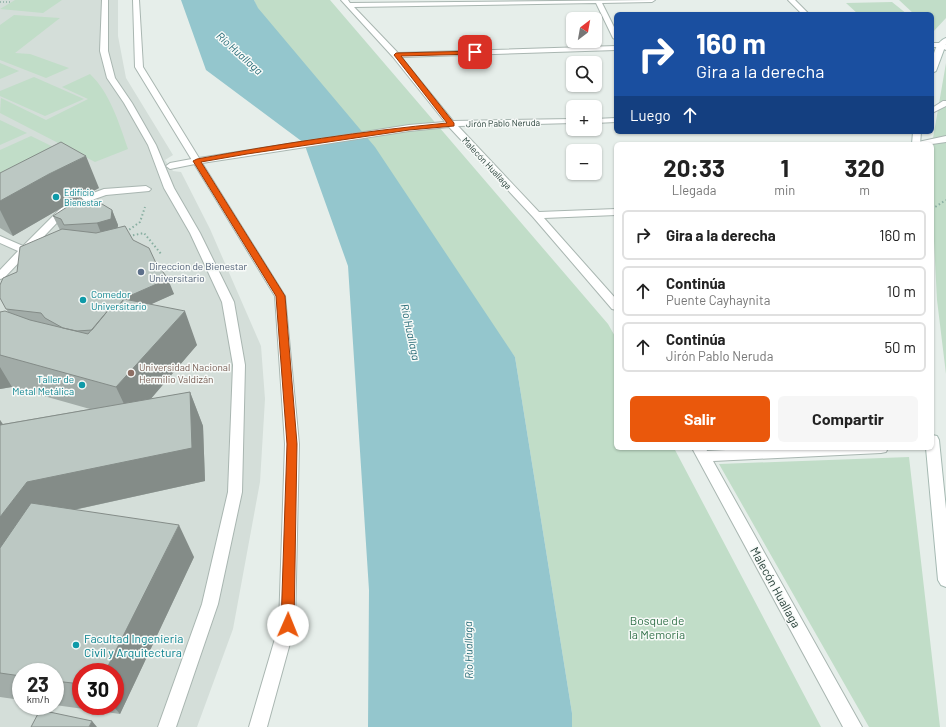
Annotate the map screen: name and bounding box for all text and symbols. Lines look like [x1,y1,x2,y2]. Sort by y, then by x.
north arrow [566,12,602,48]
map controls [566,12,602,180]
text: 160 m [696,26,766,60]
icon: right [630,28,682,80]
water label: Río Huallaga [214,29,266,77]
pin [458,35,492,69]
icon: arrive [464,41,486,63]
button: search [566,56,602,92]
text: Gira a la derecha [696,60,824,82]
button: + [566,100,602,136]
icon: ahead [679,104,701,126]
text: Luego [630,106,671,124]
street label: Jirón Pablo Neruda [466,117,540,129]
street label: Malecón Huallaga [460,135,514,191]
button: − [566,144,602,180]
text: 20:33 [663,153,725,182]
text: 1 [781,153,789,182]
text: 320 [845,153,885,182]
text: Llegada [672,182,716,198]
text: min [774,182,795,198]
text: m [859,182,870,198]
place label: Edificio Bienestar [64,187,102,208]
marker: Edificio Bienestar [51,192,61,202]
icon: right [632,224,654,246]
text: Gira a la derecha [666,226,776,244]
text: 160 m [879,226,916,244]
place label: Direccion de Bienestar Universitario [149,260,247,284]
marker: Direccion de Bienestar Universitario [136,267,146,277]
text: Continúa [666,274,726,292]
icon: ahead [632,280,654,302]
text: 10 m [887,282,916,300]
place label: Comedor Universitario [91,288,147,312]
text: Puente Cayhaynita [666,292,770,308]
marker: Comedor Universitario [78,295,88,305]
water label: Río Huallaga [399,303,423,362]
text: Continúa [666,330,726,348]
icon: ahead [632,336,654,358]
text: 50 m [884,338,916,356]
text: Jirón Pablo Neruda [666,348,773,364]
place label: Universidad Nacional Hermilio Valdizán [139,361,230,385]
marker: Universidad Nacional Hermilio Valdizán [126,368,136,378]
place label: Taller de Metal Metálica [12,373,74,397]
marker: Taller de Metal Metálica [77,380,87,390]
button: Salir [630,396,770,442]
button: Compartir [778,396,918,442]
street label: Malecón Huallaga [748,544,804,630]
position arrow [267,604,309,646]
park label: Bosque de la Memoria [629,613,685,641]
water label: Río Huallaga [461,621,475,679]
place label: Facultad Ingenieria Civil y Arquitectura [84,631,183,659]
marker: Facultad Ingenieria Civil y Arquitectura [71,640,81,650]
speed limit sign: 30 [72,663,124,715]
text: 23 [27,672,49,696]
text: km/h [27,693,49,705]

